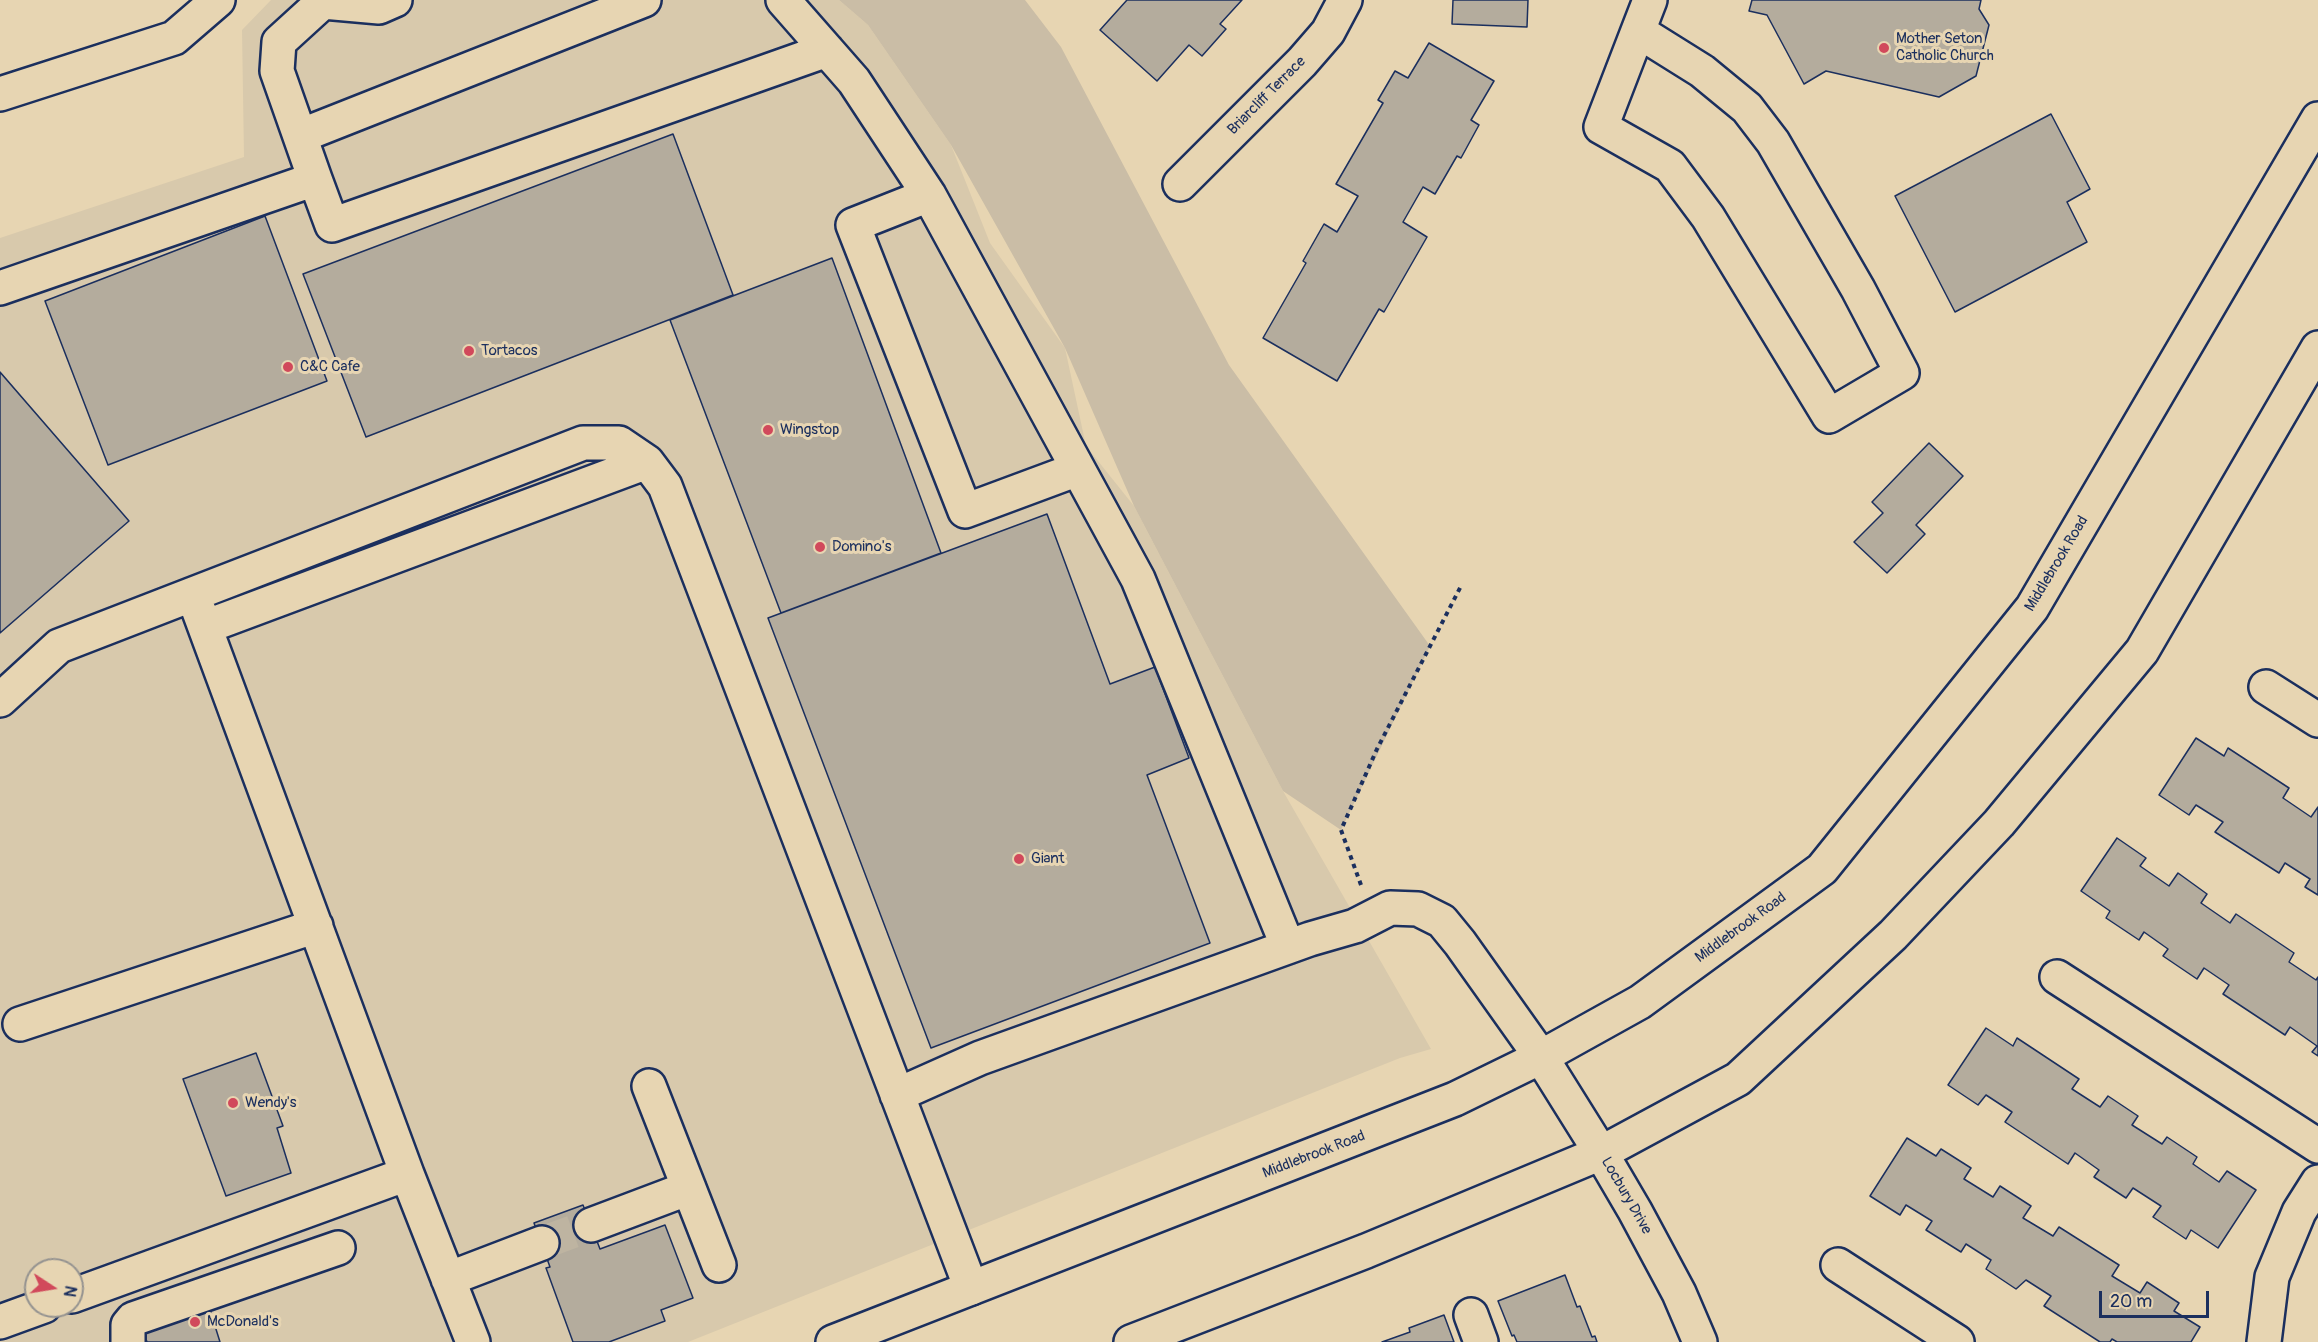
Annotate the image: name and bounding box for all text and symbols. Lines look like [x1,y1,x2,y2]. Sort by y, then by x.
place label: Mother Seton Catholic Church [1896,30,1994,65]
marker: Mother Seton Catholic Church [1877,41,1891,55]
street label: Briarcliff Terrace [1224,53,1310,139]
place label: Tortacos [481,342,537,360]
marker: Tortacos [462,344,476,358]
place label: C&C Cafe [300,358,360,376]
marker: C&C Cafe [281,360,295,374]
place label: Wingstop [780,421,839,439]
marker: Wingstop [761,423,775,437]
street label: Middlebrook Road [2021,513,2093,615]
place label: Domino's [832,538,891,556]
marker: Domino's [813,540,827,554]
place label: Giant [1031,850,1065,868]
marker: Giant [1012,852,1026,866]
street label: Middlebrook Road [1692,889,1790,967]
place label: Wendy's [245,1094,296,1112]
marker: Wendy's [226,1096,240,1110]
street label: Middlebrook Road [1260,1127,1368,1183]
street label: Locbury Drive [1597,1154,1655,1238]
north arrow [24,1258,84,1318]
scale bar [2102,1279,2212,1317]
text: N [59,1284,81,1299]
text: 20 m [2110,1290,2152,1313]
place label: McDonald's [207,1313,279,1331]
marker: McDonald's [188,1315,202,1329]

